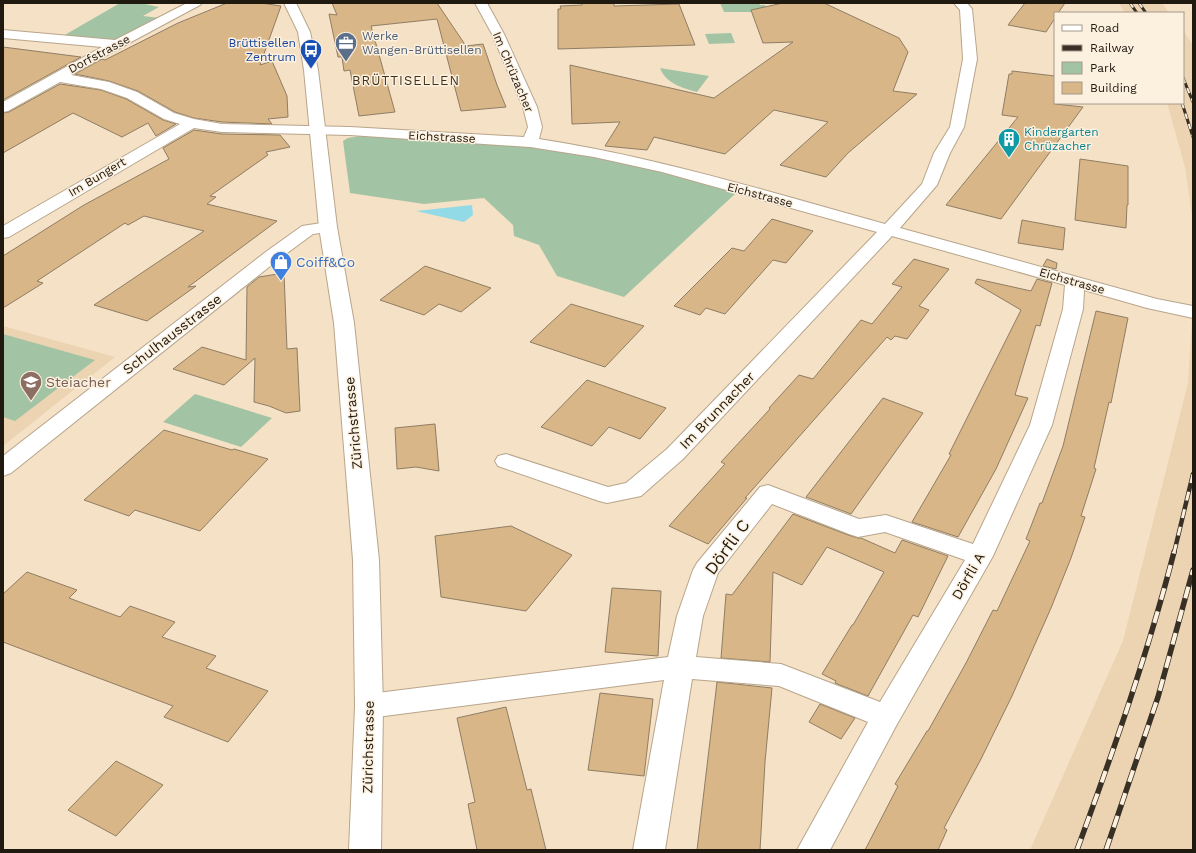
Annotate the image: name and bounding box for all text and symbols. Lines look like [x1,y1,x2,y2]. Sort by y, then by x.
legend [1054,12,1184,104]
text: Road [1090,21,1119,35]
place label: Werke Wangen-Brüttisellen [362,29,482,57]
office icon: Werke Wangen-Brüttisellen [333,30,359,63]
street label: Im Chrüzacher [490,30,536,114]
street label: Dorfstrasse [66,32,132,76]
place label: Brüttisellen Zentrum [228,36,296,64]
bus stop icon: Brüttisellen Zentrum [298,37,324,70]
text: Railway [1090,41,1135,55]
text: Park [1090,61,1116,75]
district label: BRÜTTISELLEN [352,73,460,88]
text: Building [1090,81,1137,95]
place label: Kindergarten Chrüzacher [1024,125,1099,153]
building icon: Kindergarten Chrüzacher [996,126,1022,159]
street label: Eichstrasse [408,128,476,146]
street label: Im Bungert [66,154,128,200]
street label: Eichstrasse [726,180,794,211]
shop icon: Coiff&Co [268,249,294,282]
place label: Coiff&Co [296,254,355,270]
street label: Eichstrasse [1038,265,1106,297]
street label: Schulhausstrasse [120,291,224,377]
street label: Im Brunnacher [676,368,758,452]
school or university icon: Steiacher [18,369,44,402]
place label: Steiacher [46,374,111,390]
street label: Zürichstrasse [341,376,365,470]
street label: Dörfli C [700,516,754,578]
street label: Dörfli A [948,550,988,602]
street label: Zürichstrasse [359,701,377,793]

